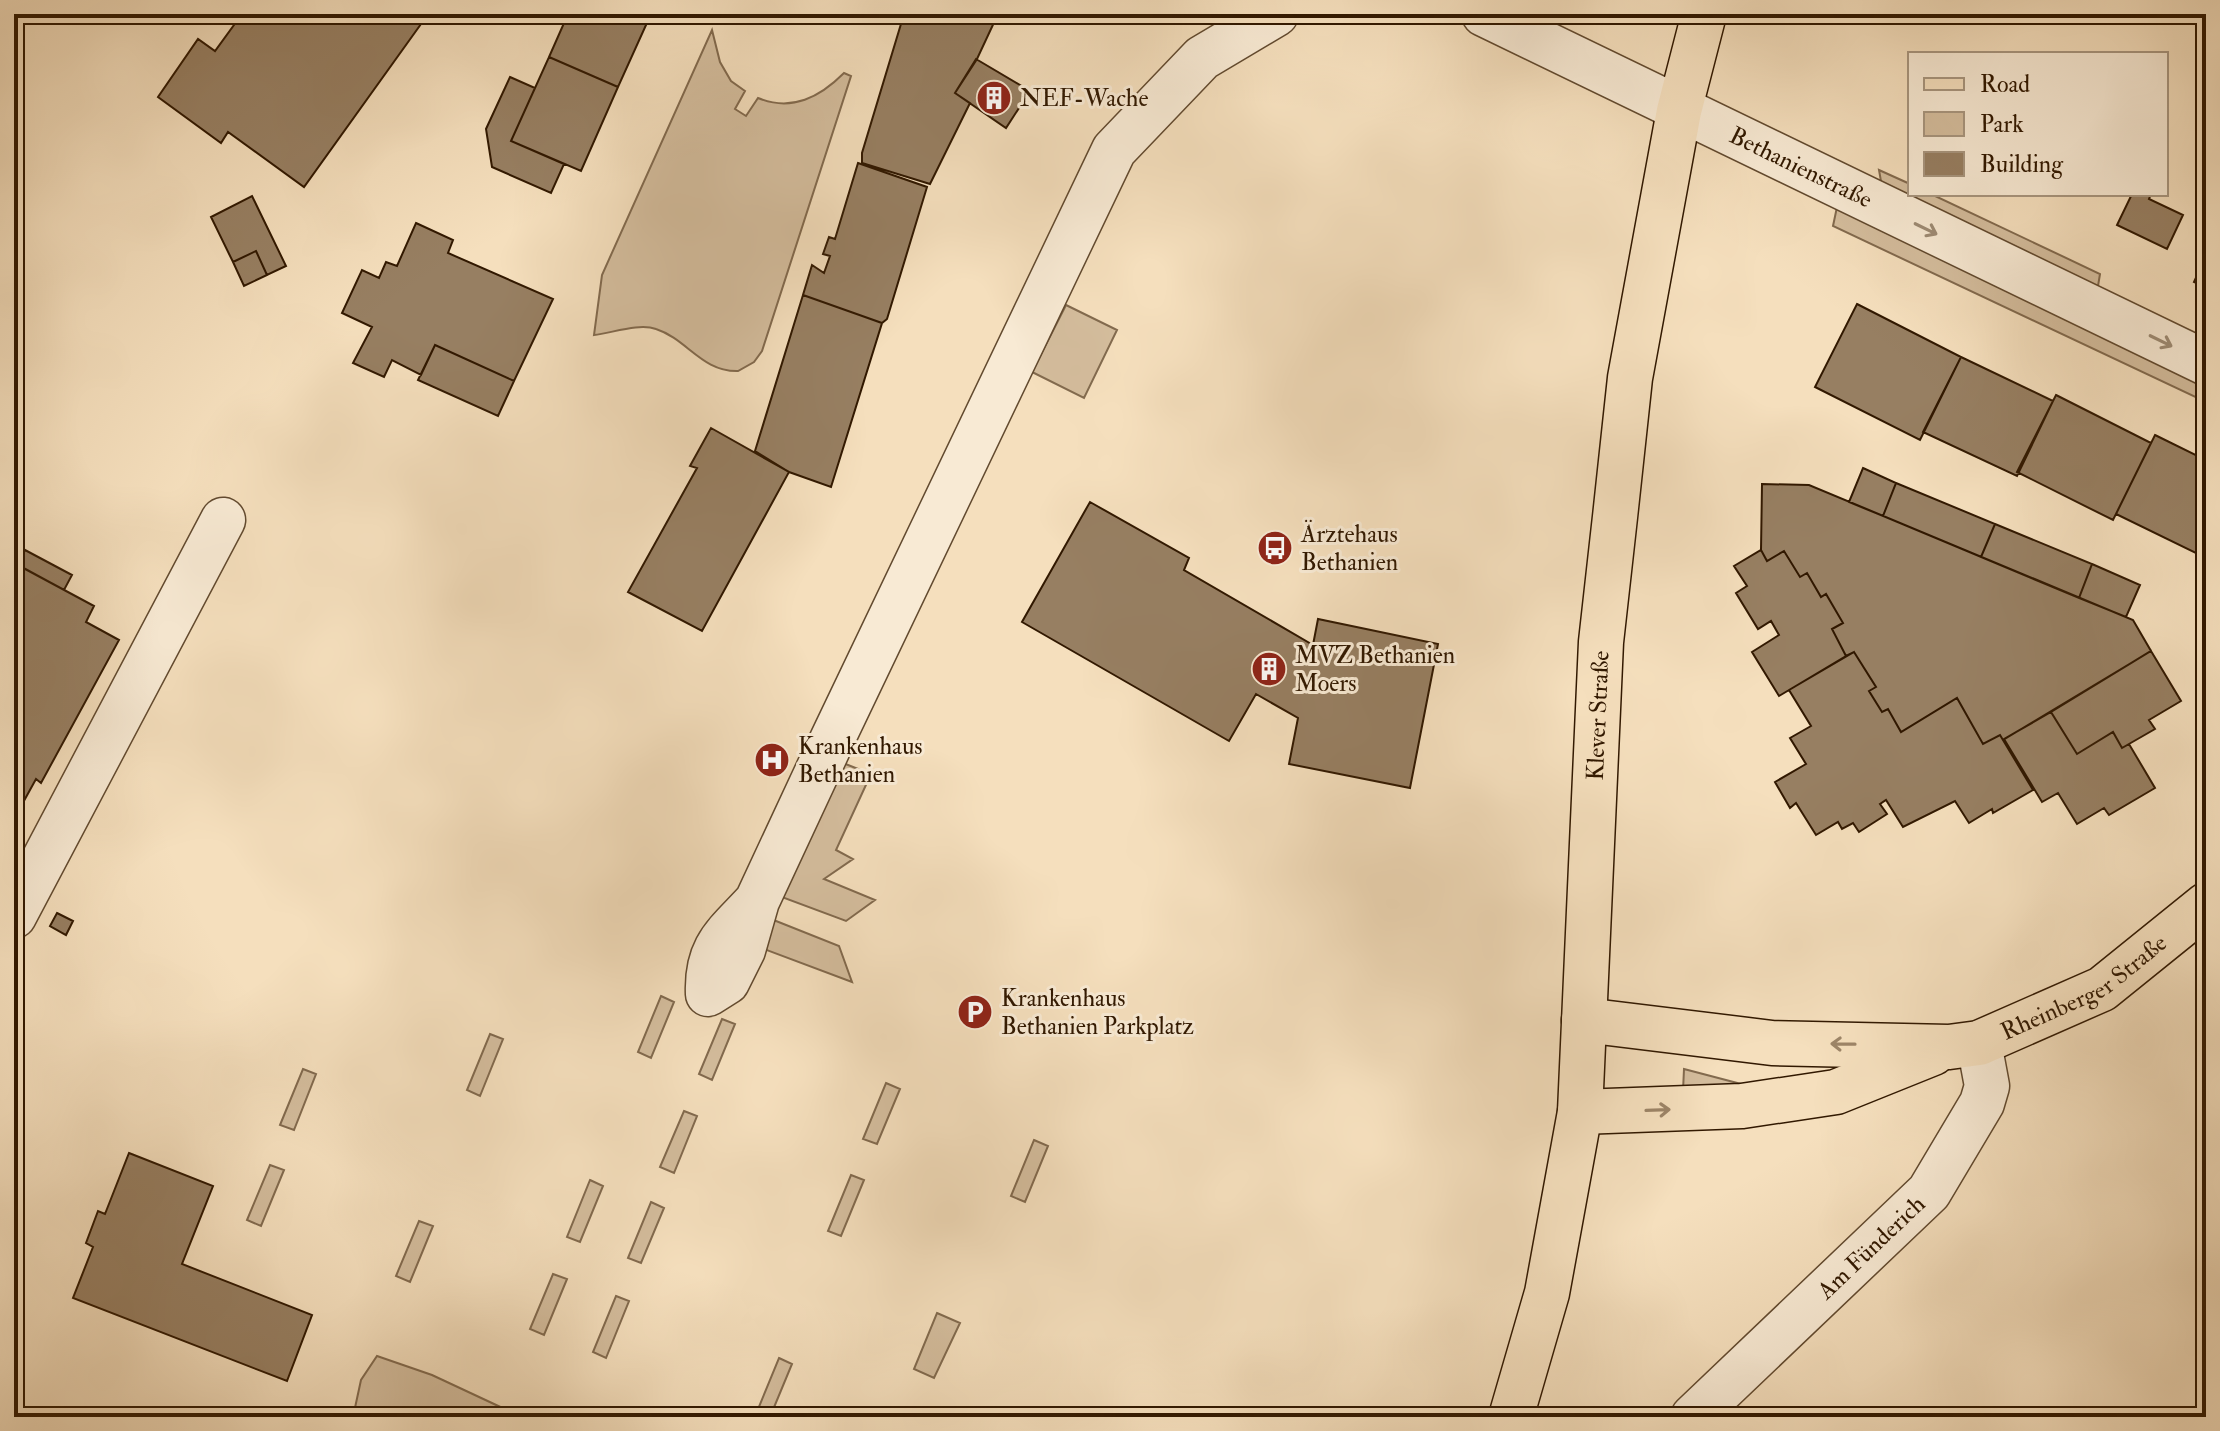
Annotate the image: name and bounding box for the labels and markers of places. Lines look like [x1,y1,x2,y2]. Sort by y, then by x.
building icon: NEF-Wache [975,79,1013,117]
place label: NEF-Wache [1020,83,1148,114]
place label: Ärztehaus Bethanien [1300,519,1398,578]
bus stop icon: Ärztehaus Bethanien [1256,529,1294,567]
place label: MVZ Bethanien Moers [1295,640,1455,699]
building icon: MVZ Bethanien Moers [1250,650,1288,688]
place label: Krankenhaus Bethanien [798,731,923,790]
hospital icon: Krankenhaus Bethanien [753,741,791,779]
place label: Krankenhaus Bethanien Parkplatz [1001,983,1194,1042]
parking icon: Krankenhaus Bethanien Parkplatz [956,993,994,1031]

